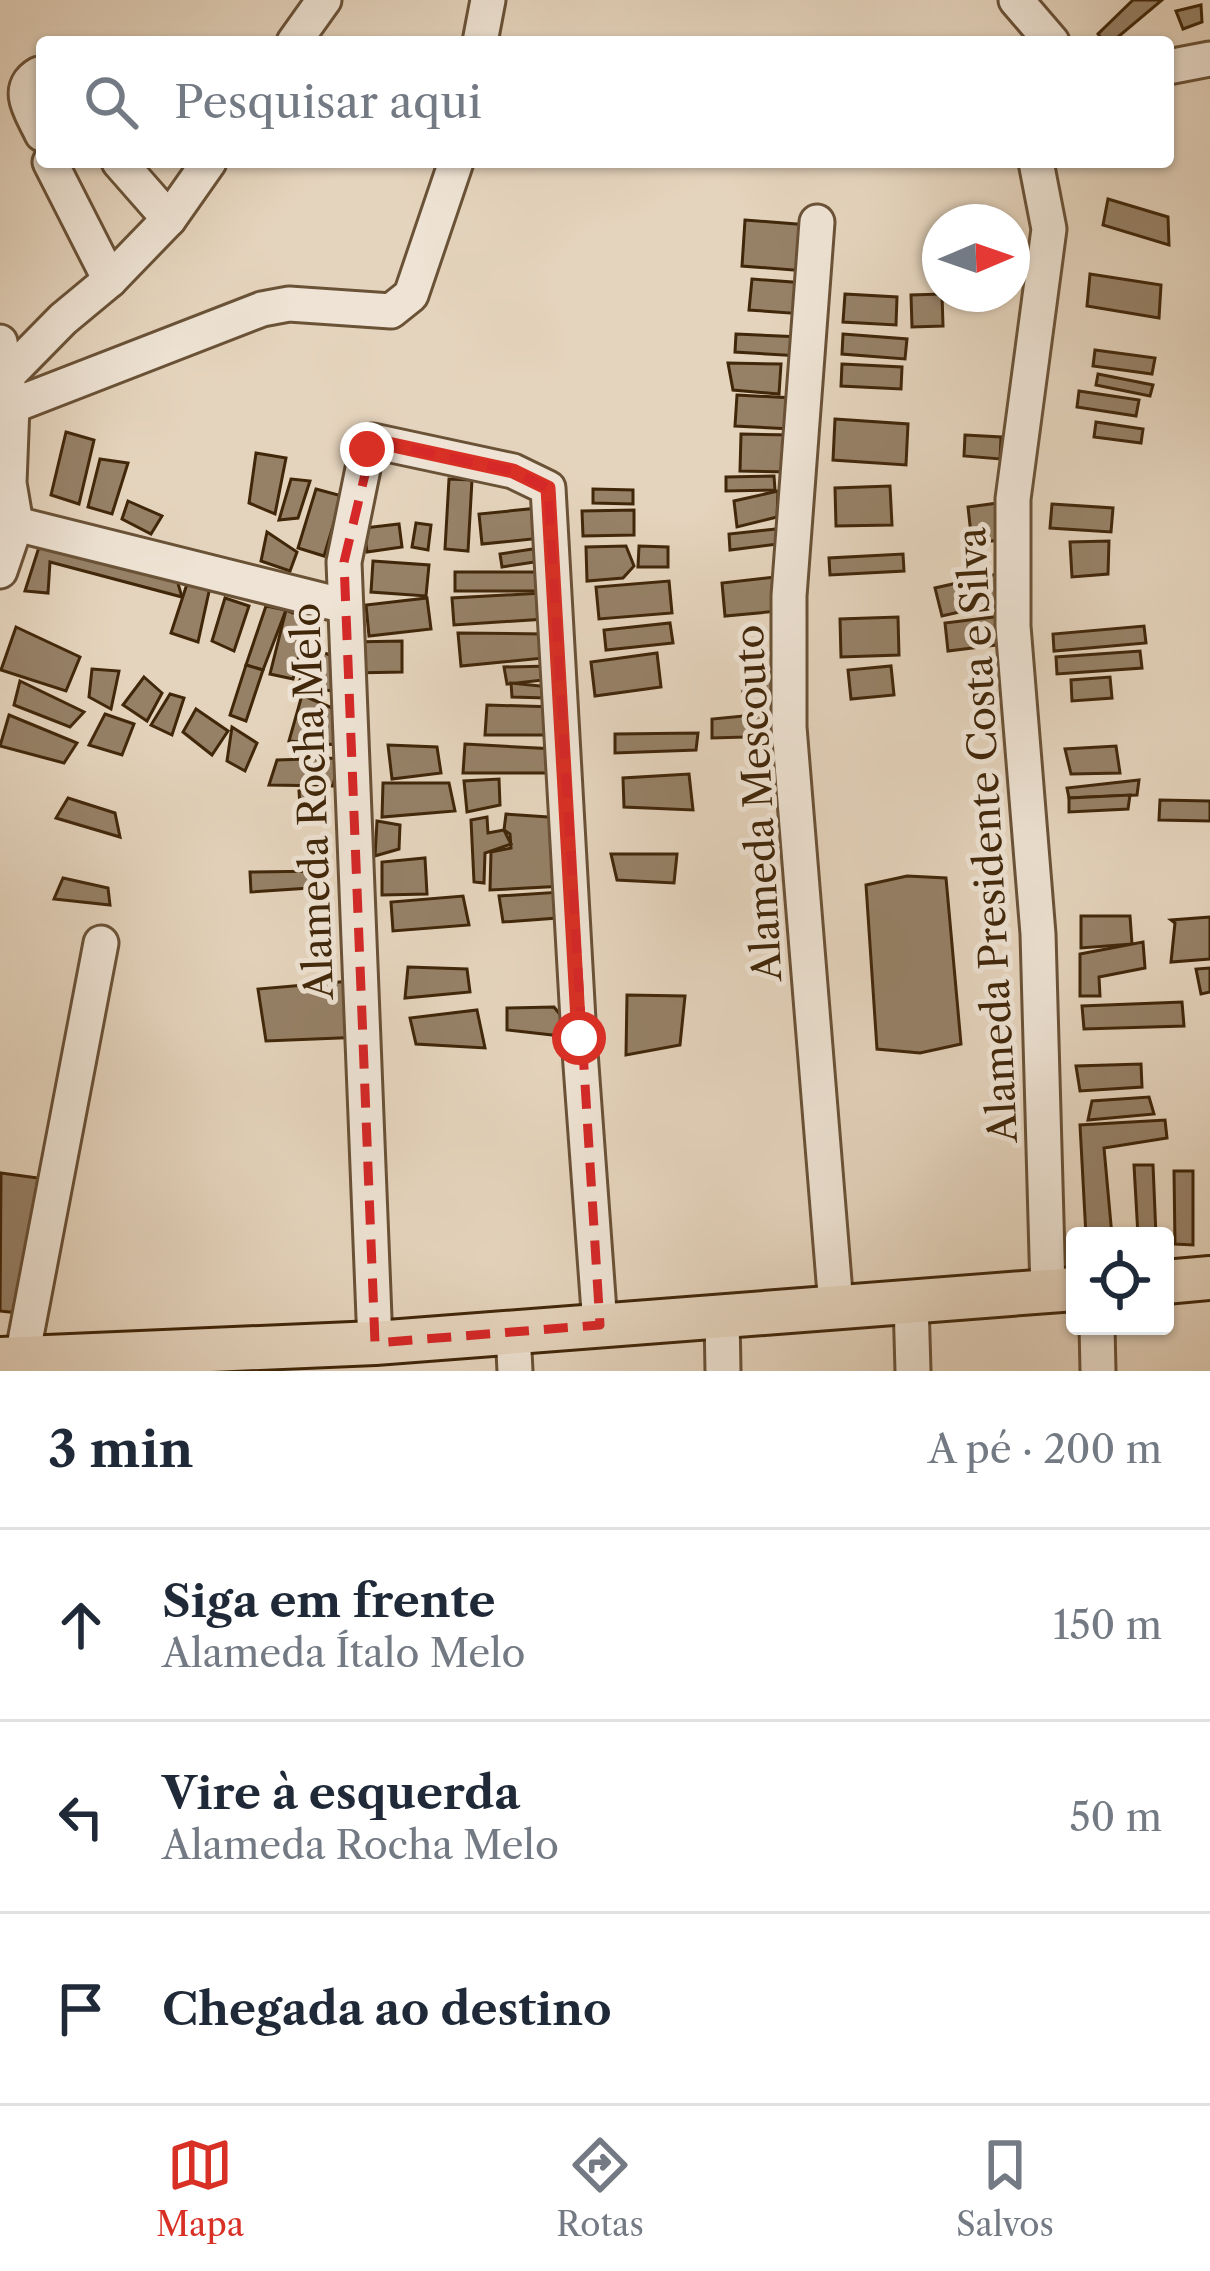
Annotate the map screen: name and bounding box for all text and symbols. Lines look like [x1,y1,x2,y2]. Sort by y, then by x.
search box [36,36,1174,168]
icon: search [78,69,144,135]
text: Pesquisar aqui [174,74,482,130]
north arrow [922,204,1030,312]
route end [340,422,394,476]
street label: Alameda Presidente Costa e Silva [947,526,1027,1145]
street label: Alameda Rocha Melo [281,602,343,1001]
street label: Alameda Mescouto [725,624,791,983]
route start [552,1011,606,1065]
map controls [1066,1227,1174,1335]
button: locate [1066,1227,1174,1335]
text: 3 min [48,1418,194,1480]
text: A pé · 200 m [928,1425,1162,1473]
text: Siga em frente [162,1573,495,1629]
icon: ahead [48,1592,114,1658]
text: 150 m [1053,1601,1162,1649]
text: Alameda Ítalo Melo [162,1629,526,1677]
text: Vire à esquerda [162,1765,520,1821]
icon: left [48,1784,114,1850]
text: 50 m [1069,1793,1162,1841]
text: Alameda Rocha Melo [162,1821,559,1869]
icon: arrive [48,1976,114,2042]
text: Chegada ao destino [162,1981,612,2037]
tab: Mapa [156,2132,244,2245]
tab: Rotas [556,2132,644,2245]
tab: Salvos [956,2132,1054,2245]

